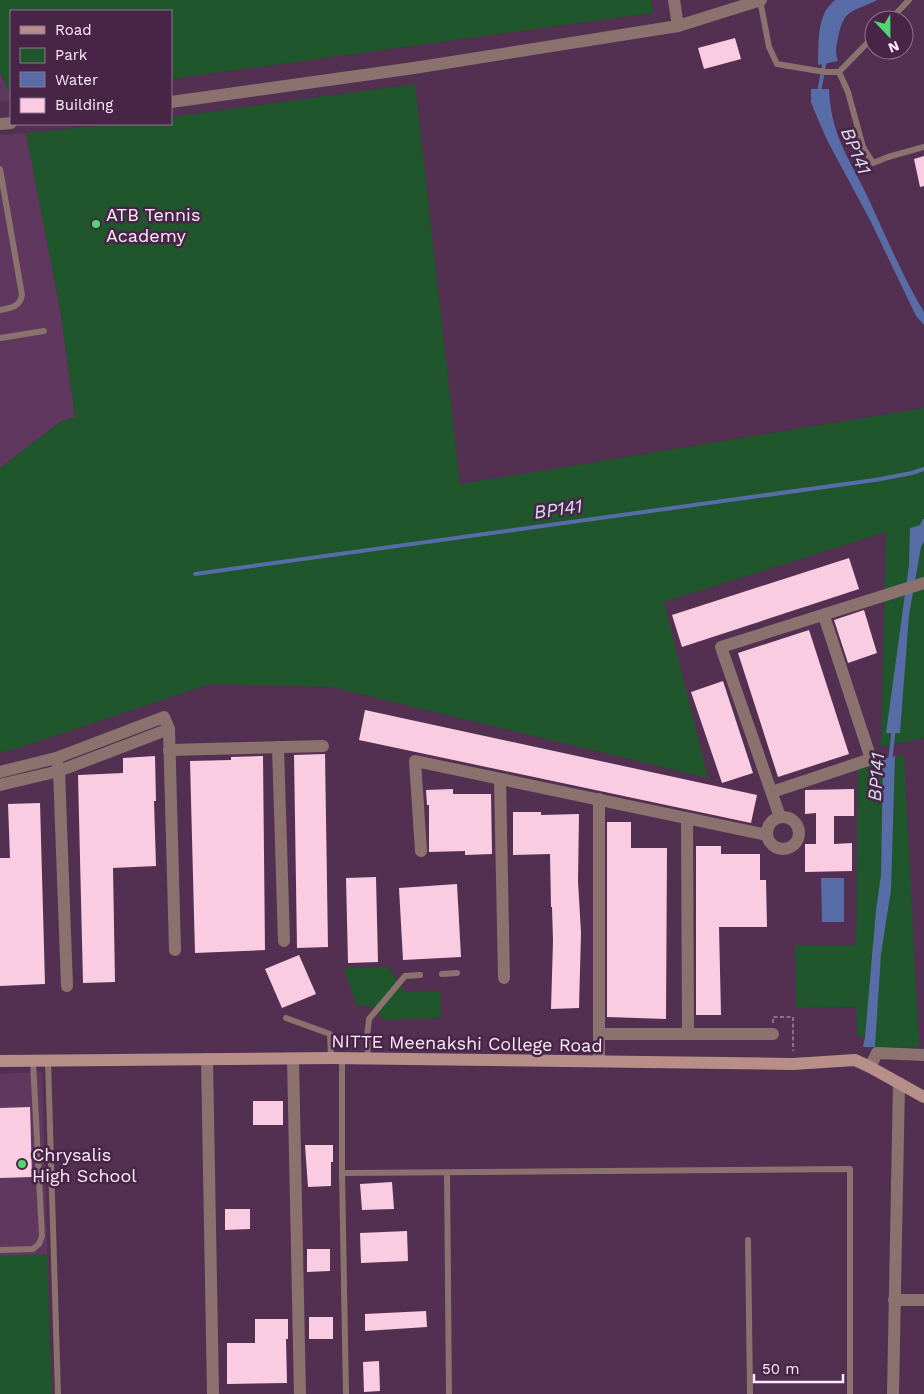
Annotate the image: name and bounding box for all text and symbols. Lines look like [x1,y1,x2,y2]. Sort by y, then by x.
legend [10,10,172,125]
north arrow [864,10,914,60]
text: Road [55,21,92,39]
text: N [886,38,902,56]
text: Park [55,46,88,64]
text: Water [55,71,98,89]
text: Building [55,96,113,114]
water label: BP141 [836,124,876,178]
place label: ATB Tennis Academy [106,204,200,246]
marker: ATB Tennis Academy [90,218,102,230]
water label: BP141 [532,494,584,524]
water label: BP141 [863,752,889,802]
street label: NITTE Meenakshi College Road [331,1030,603,1056]
place label: Chrysalis High School [32,1144,137,1186]
marker: Chrysalis High School [16,1158,28,1170]
scale bar [754,1352,843,1384]
text: 50 m [762,1360,799,1378]

